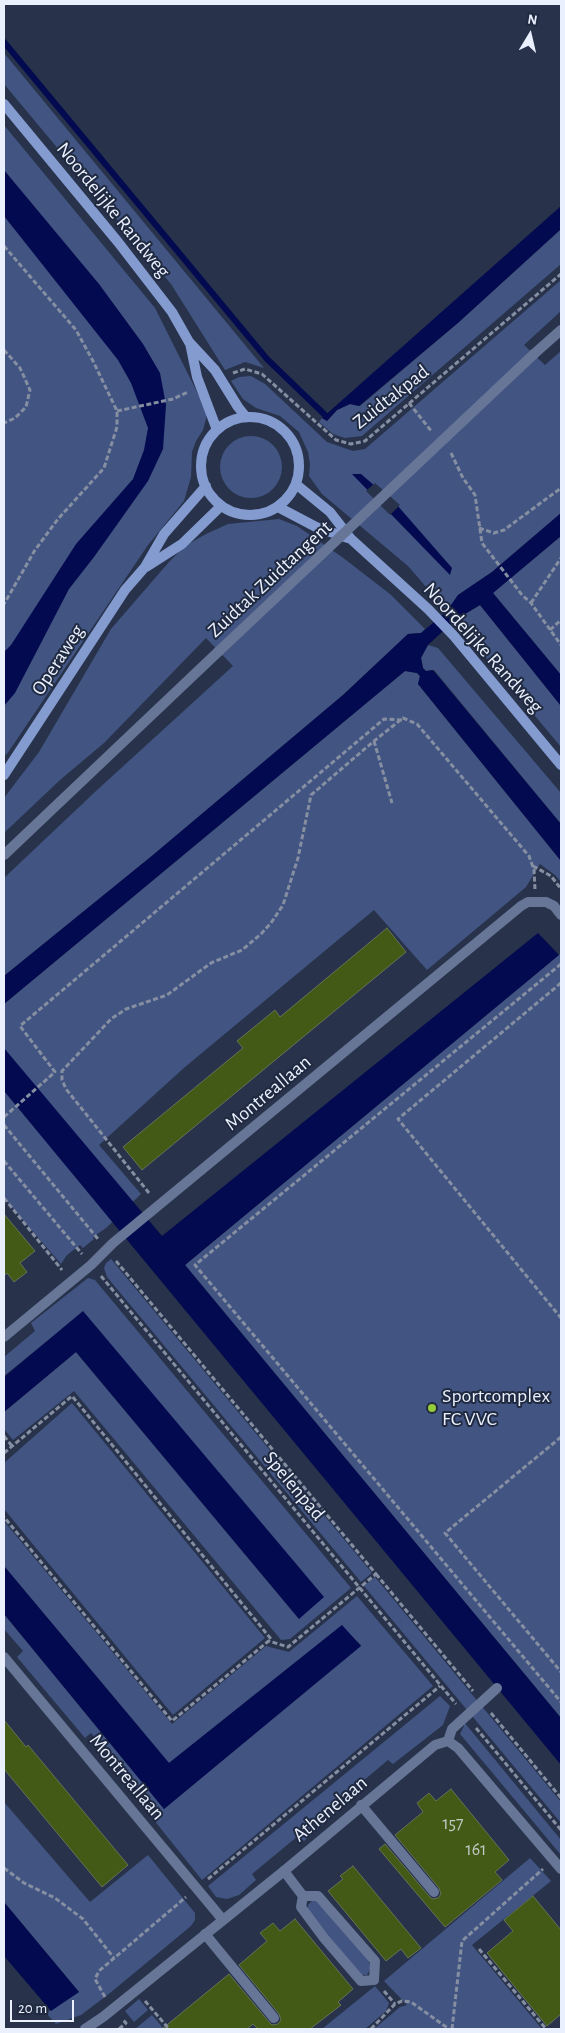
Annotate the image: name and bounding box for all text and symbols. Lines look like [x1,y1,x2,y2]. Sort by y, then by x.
north arrow [505,10,555,60]
text: N [526,13,538,28]
street label: Noordelijke Randweg [51,137,175,283]
street label: Zuidtakpad [348,360,434,434]
street label: Zuidtak Zuidtangent [203,515,337,643]
street label: Noordelijke Randweg [418,578,548,718]
street label: Operaweg [26,620,90,700]
street label: Montreallaan [220,1050,316,1136]
place label: Sportcomplex FC VVC [442,1384,550,1431]
marker: Sportcomplex FC VVC [426,1402,438,1414]
street label: Spelenpad [258,1446,330,1526]
street label: Montreallaan [84,1729,170,1825]
street label: Athenelaan [288,1771,372,1847]
house number: 157 [442,1813,464,1835]
house number: 161 [466,1839,486,1861]
scale bar [12,1990,76,2022]
text: 20 m [18,2001,47,2016]

